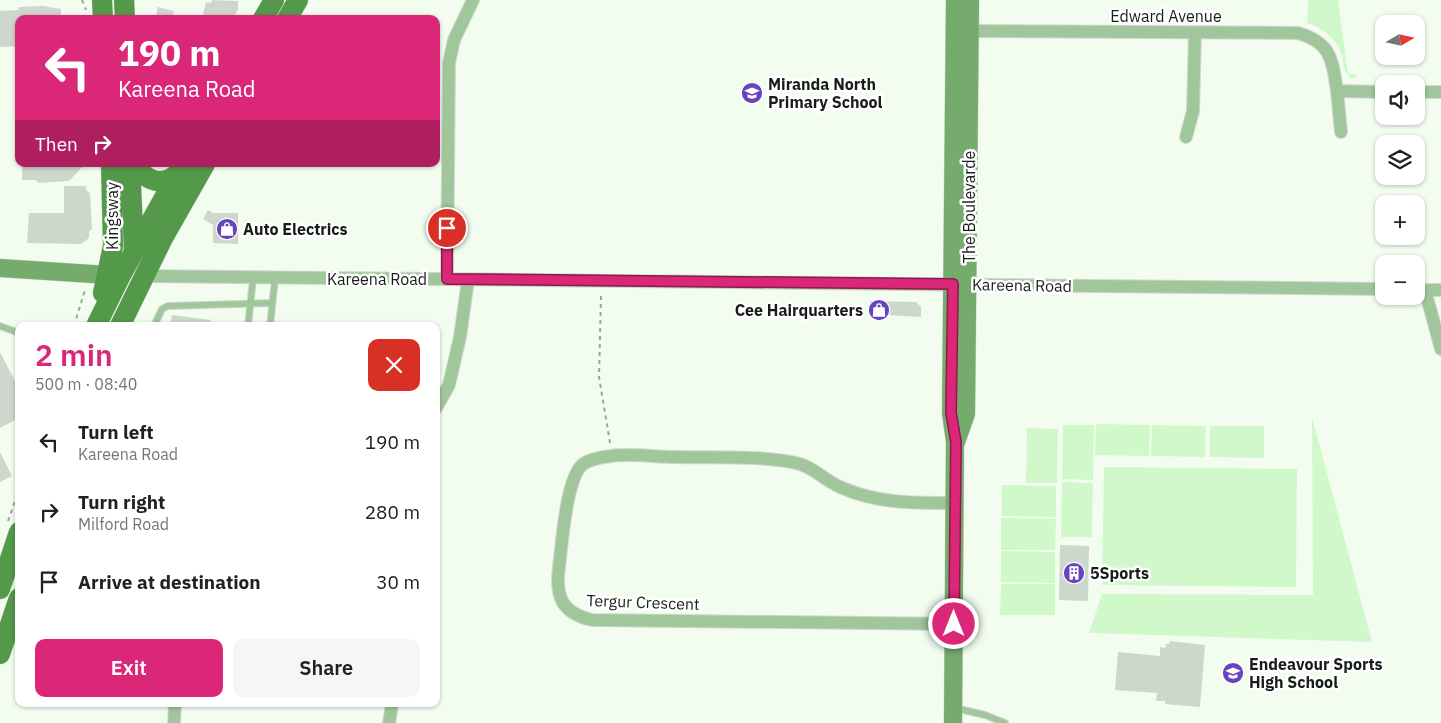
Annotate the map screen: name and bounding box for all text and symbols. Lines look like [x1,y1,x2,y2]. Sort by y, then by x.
street label: Edward Avenue [1110,6,1222,26]
north arrow [1375,15,1425,65]
map controls [1375,15,1425,305]
text: 190 m [118,30,221,76]
icon: left [35,35,100,100]
text: Kareena Road [118,74,256,103]
place label: Miranda North Primary School [768,74,883,112]
button: sound [1375,75,1425,125]
school or university icon: Miranda North Primary School [740,81,764,105]
icon: right [88,130,116,158]
text: Then [35,132,78,156]
button: layers [1375,135,1425,185]
street label: The Boulevarde [959,151,979,263]
street label: Kingsway [102,182,122,250]
button: + [1375,195,1425,245]
pin [426,207,468,249]
icon: arrive [433,214,461,242]
shop icon: Auto Electrics [215,217,239,241]
place label: Auto Electrics [243,219,348,239]
button: − [1375,255,1425,305]
street label: Kareena Road [327,269,427,289]
street label: Kareena Road [972,274,1072,296]
shop icon: Cee Hairquarters [867,298,891,322]
place label: Cee Hairquarters [735,300,863,320]
text: 2 min [35,335,113,374]
button: close [368,339,420,391]
text: 500 m · 08:40 [35,374,137,394]
text: Turn left [78,420,154,444]
icon: left [35,428,63,456]
text: 190 m [365,430,420,454]
text: Kareena Road [78,444,178,464]
text: Turn right [78,490,165,514]
icon: right [35,498,63,526]
text: 280 m [365,500,420,524]
text: Milford Road [78,514,169,534]
building icon: 5Sports [1062,561,1086,585]
place label: 5Sports [1090,563,1149,583]
icon: arrive [35,568,63,596]
text: Arrive at destination [78,570,261,594]
text: 30 m [376,570,420,594]
street label: Tergur Crescent [586,590,700,614]
position arrow [927,597,979,649]
button: Exit [35,639,223,697]
button: Share [233,639,420,697]
place label: Endeavour Sports High School [1249,654,1383,692]
school or university icon: Endeavour Sports High School [1221,661,1245,685]

